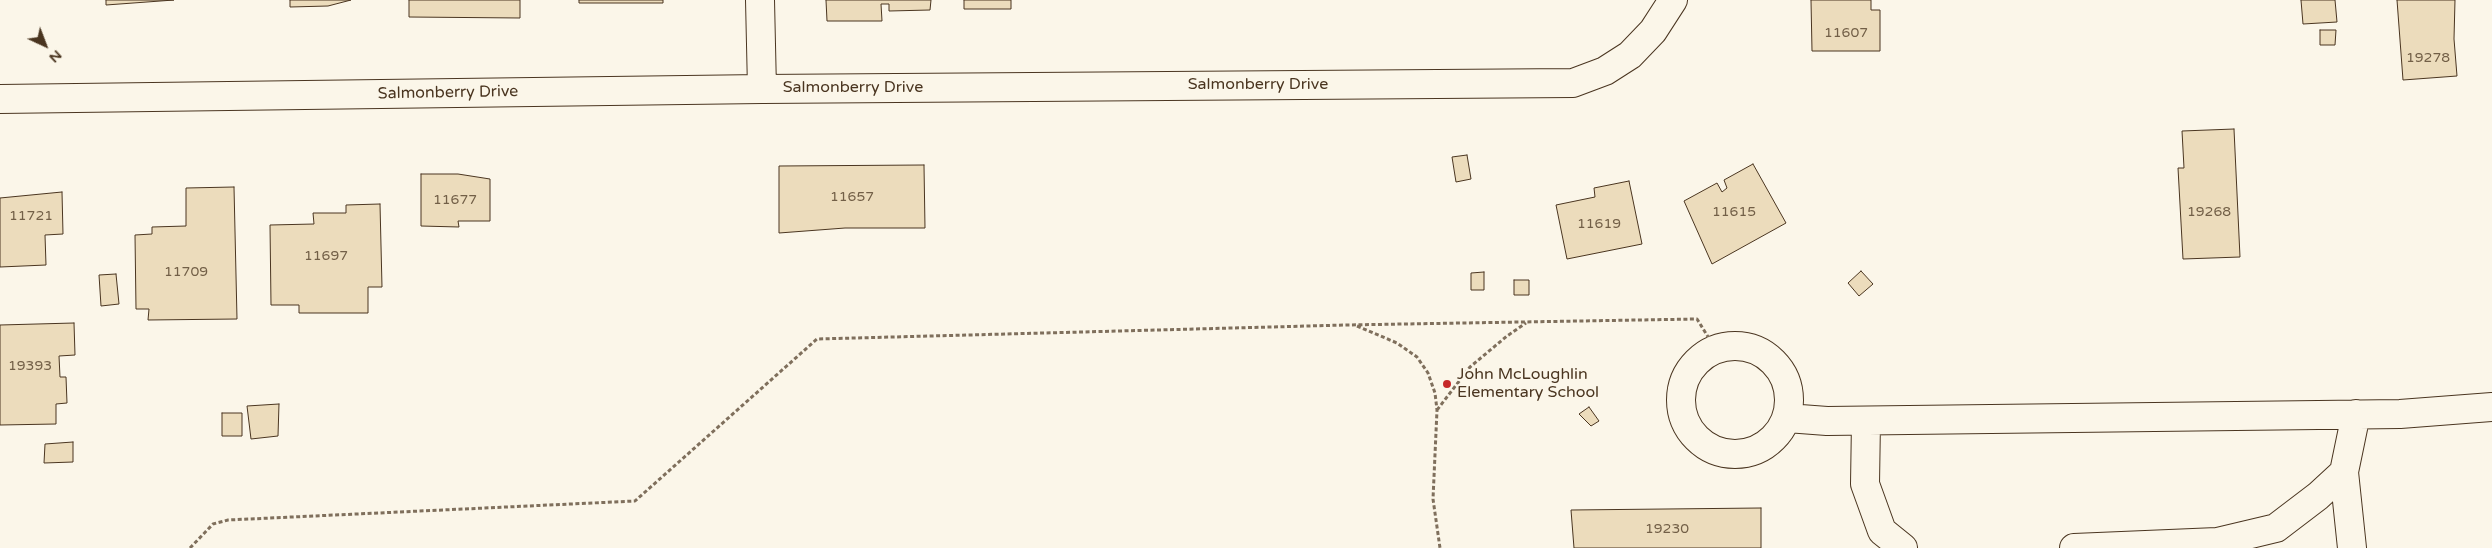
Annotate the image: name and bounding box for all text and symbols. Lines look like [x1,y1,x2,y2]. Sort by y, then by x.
north arrow [20,20,70,70]
house number: 11607 [1824,25,1868,41]
text: N [46,46,65,66]
house number: 19278 [2406,50,2450,66]
street label: Salmonberry Drive [1188,75,1328,95]
street label: Salmonberry Drive [783,78,923,98]
street label: Salmonberry Drive [378,82,518,104]
house number: 11657 [830,189,874,205]
house number: 11677 [433,192,477,208]
house number: 11615 [1712,204,1756,220]
house number: 19268 [2187,204,2231,220]
house number: 11721 [9,208,53,224]
house number: 11619 [1577,216,1621,232]
house number: 11697 [304,248,348,264]
house number: 11709 [164,264,208,280]
house number: 19393 [8,358,52,374]
place label: John McLoughlin Elementary School [1457,365,1599,403]
marker: John McLoughlin Elementary School [1441,378,1453,390]
house number: 19230 [1645,521,1689,537]

